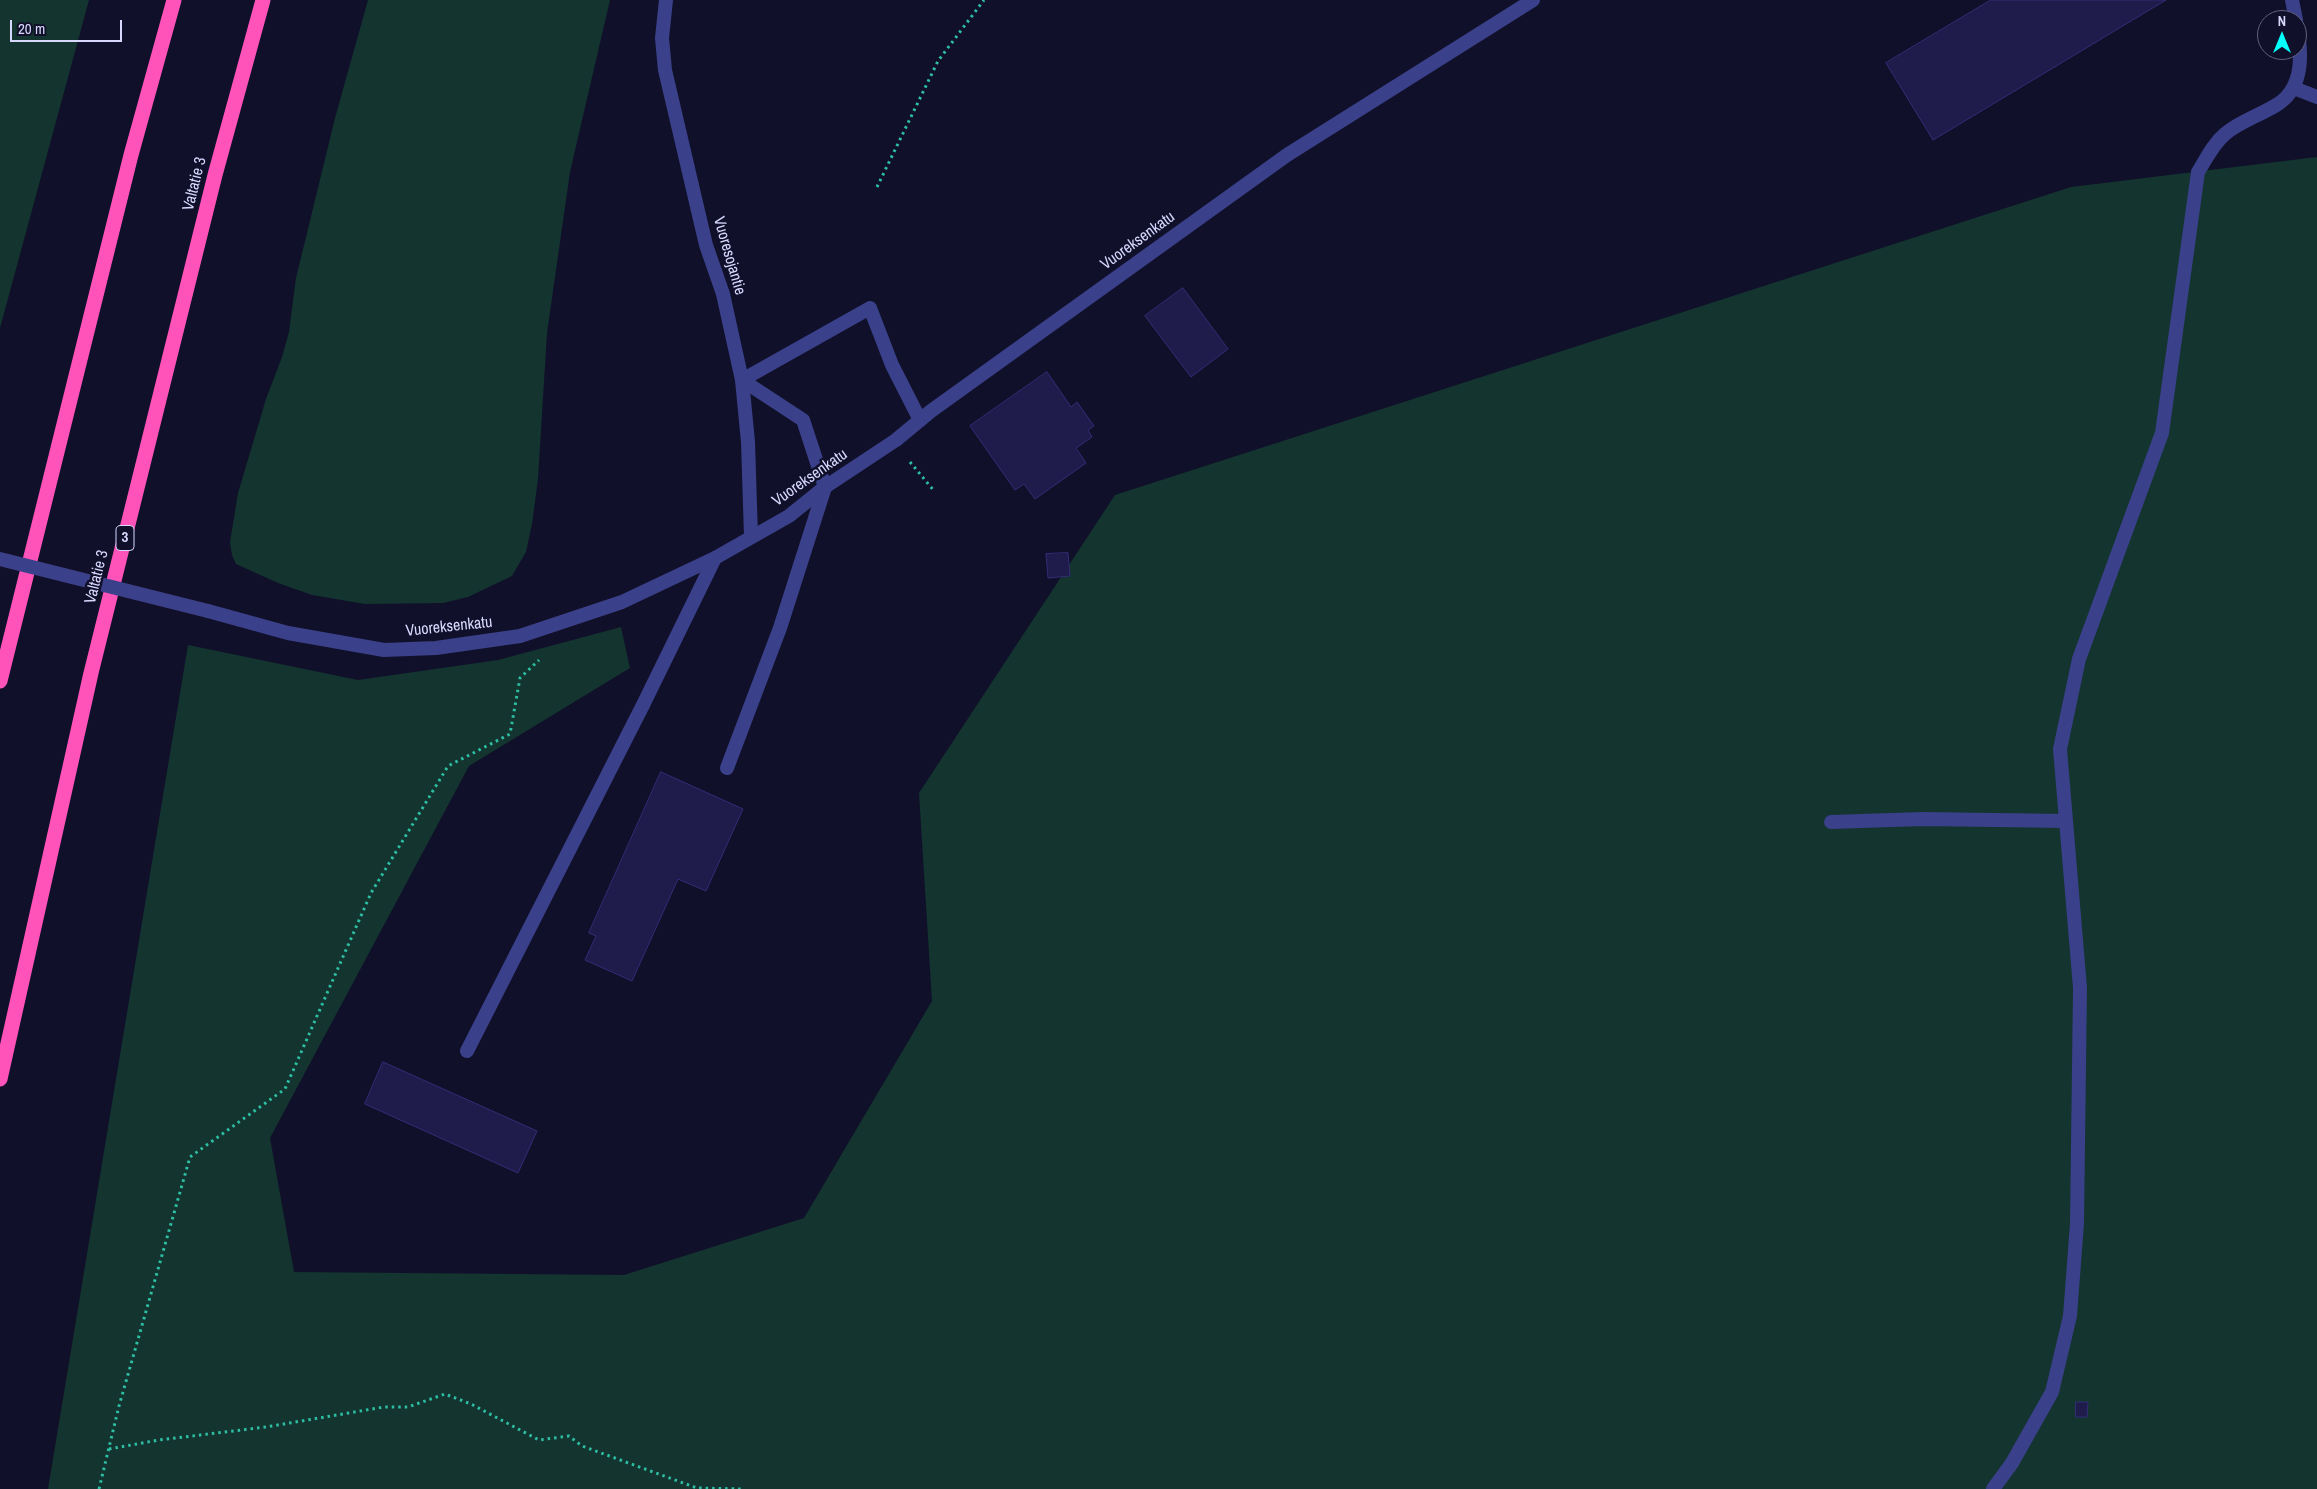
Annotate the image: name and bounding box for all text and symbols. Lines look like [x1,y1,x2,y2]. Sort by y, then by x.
scale bar [12,10,125,42]
north arrow [2257,10,2307,60]
text: N [2278,12,2286,30]
text: 20 m [18,18,45,39]
street label: Valtatie 3 [179,155,211,213]
street label: Vuoreksenkatu [1097,208,1179,274]
street label: Vuoresojantie [709,215,749,297]
street label: Vuoreksenkatu [769,445,851,511]
road number: 3 [116,526,134,550]
street label: Valtatie 3 [81,548,113,606]
street label: Vuoreksenkatu [405,613,493,641]

